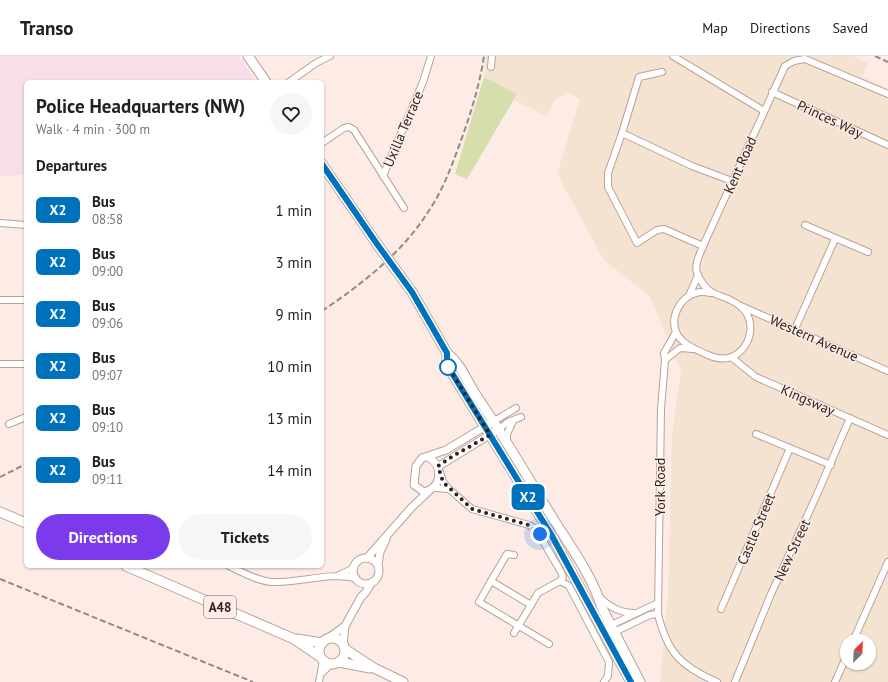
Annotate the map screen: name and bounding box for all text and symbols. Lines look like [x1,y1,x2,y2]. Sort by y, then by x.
text: Transo [20,16,73,40]
text: Map [702,19,728,37]
text: Directions [750,19,810,37]
text: Saved [832,19,868,37]
street label: Uxilla Terrace [379,88,427,170]
button: heart [270,93,312,135]
text: Police Headquarters (NW) [36,94,245,118]
street label: Princes Way [794,96,866,142]
text: Walk · 4 min · 300 m [36,121,150,138]
street label: Kent Road [719,134,761,196]
text: Departures [36,156,107,175]
text: Bus [92,192,115,211]
text: X2 [50,201,66,219]
text: 1 min [275,201,312,220]
text: 08:58 [92,211,123,228]
text: Bus [92,244,115,263]
text: X2 [50,253,66,271]
text: 3 min [275,253,312,272]
text: 09:00 [92,263,123,280]
text: Bus [92,296,115,315]
text: X2 [50,305,66,323]
text: 9 min [275,305,312,324]
street label: Western Avenue [767,310,861,366]
text: 09:06 [92,315,123,332]
text: Bus [92,348,115,367]
text: X2 [50,357,66,375]
text: 10 min [267,357,312,376]
unlabelled marker [439,358,457,376]
text: 09:07 [92,367,123,384]
street label: Kingsway [778,380,838,420]
text: Bus [92,400,115,419]
text: X2 [50,409,66,427]
text: 13 min [267,409,312,428]
text: 09:10 [92,419,123,436]
text: Bus [92,452,115,471]
street label: York Road [651,458,669,516]
text: X2 [50,461,66,479]
text: 14 min [267,461,312,480]
text: 09:11 [92,471,123,488]
line badge: X2 [510,484,546,510]
text: X2 [520,488,536,506]
street label: Castle Street [733,490,779,568]
button: Directions [36,514,170,560]
button: Tickets [178,514,312,560]
street label: New Street [770,516,814,584]
your location [530,524,550,544]
road number: A48 [204,596,236,618]
north arrow [840,634,876,670]
map controls [840,634,876,670]

